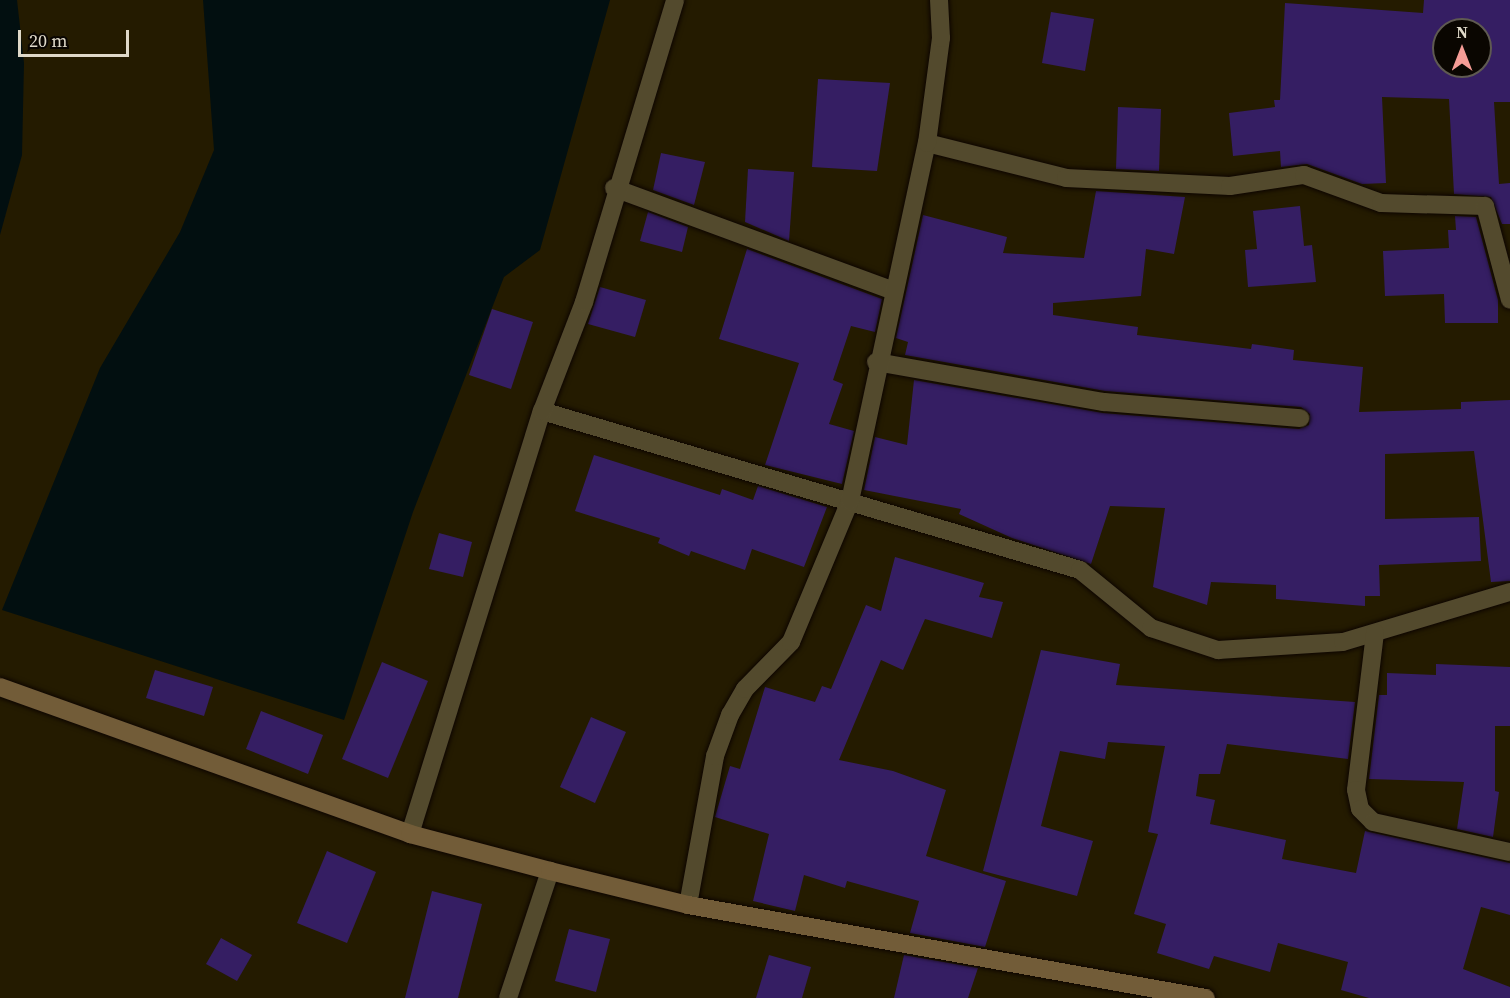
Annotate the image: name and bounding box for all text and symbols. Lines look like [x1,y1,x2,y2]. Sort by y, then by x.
scale bar [21,18,132,56]
north arrow [1432,18,1492,78]
text: N [1456,21,1468,43]
text: 20 m [29,28,67,53]

